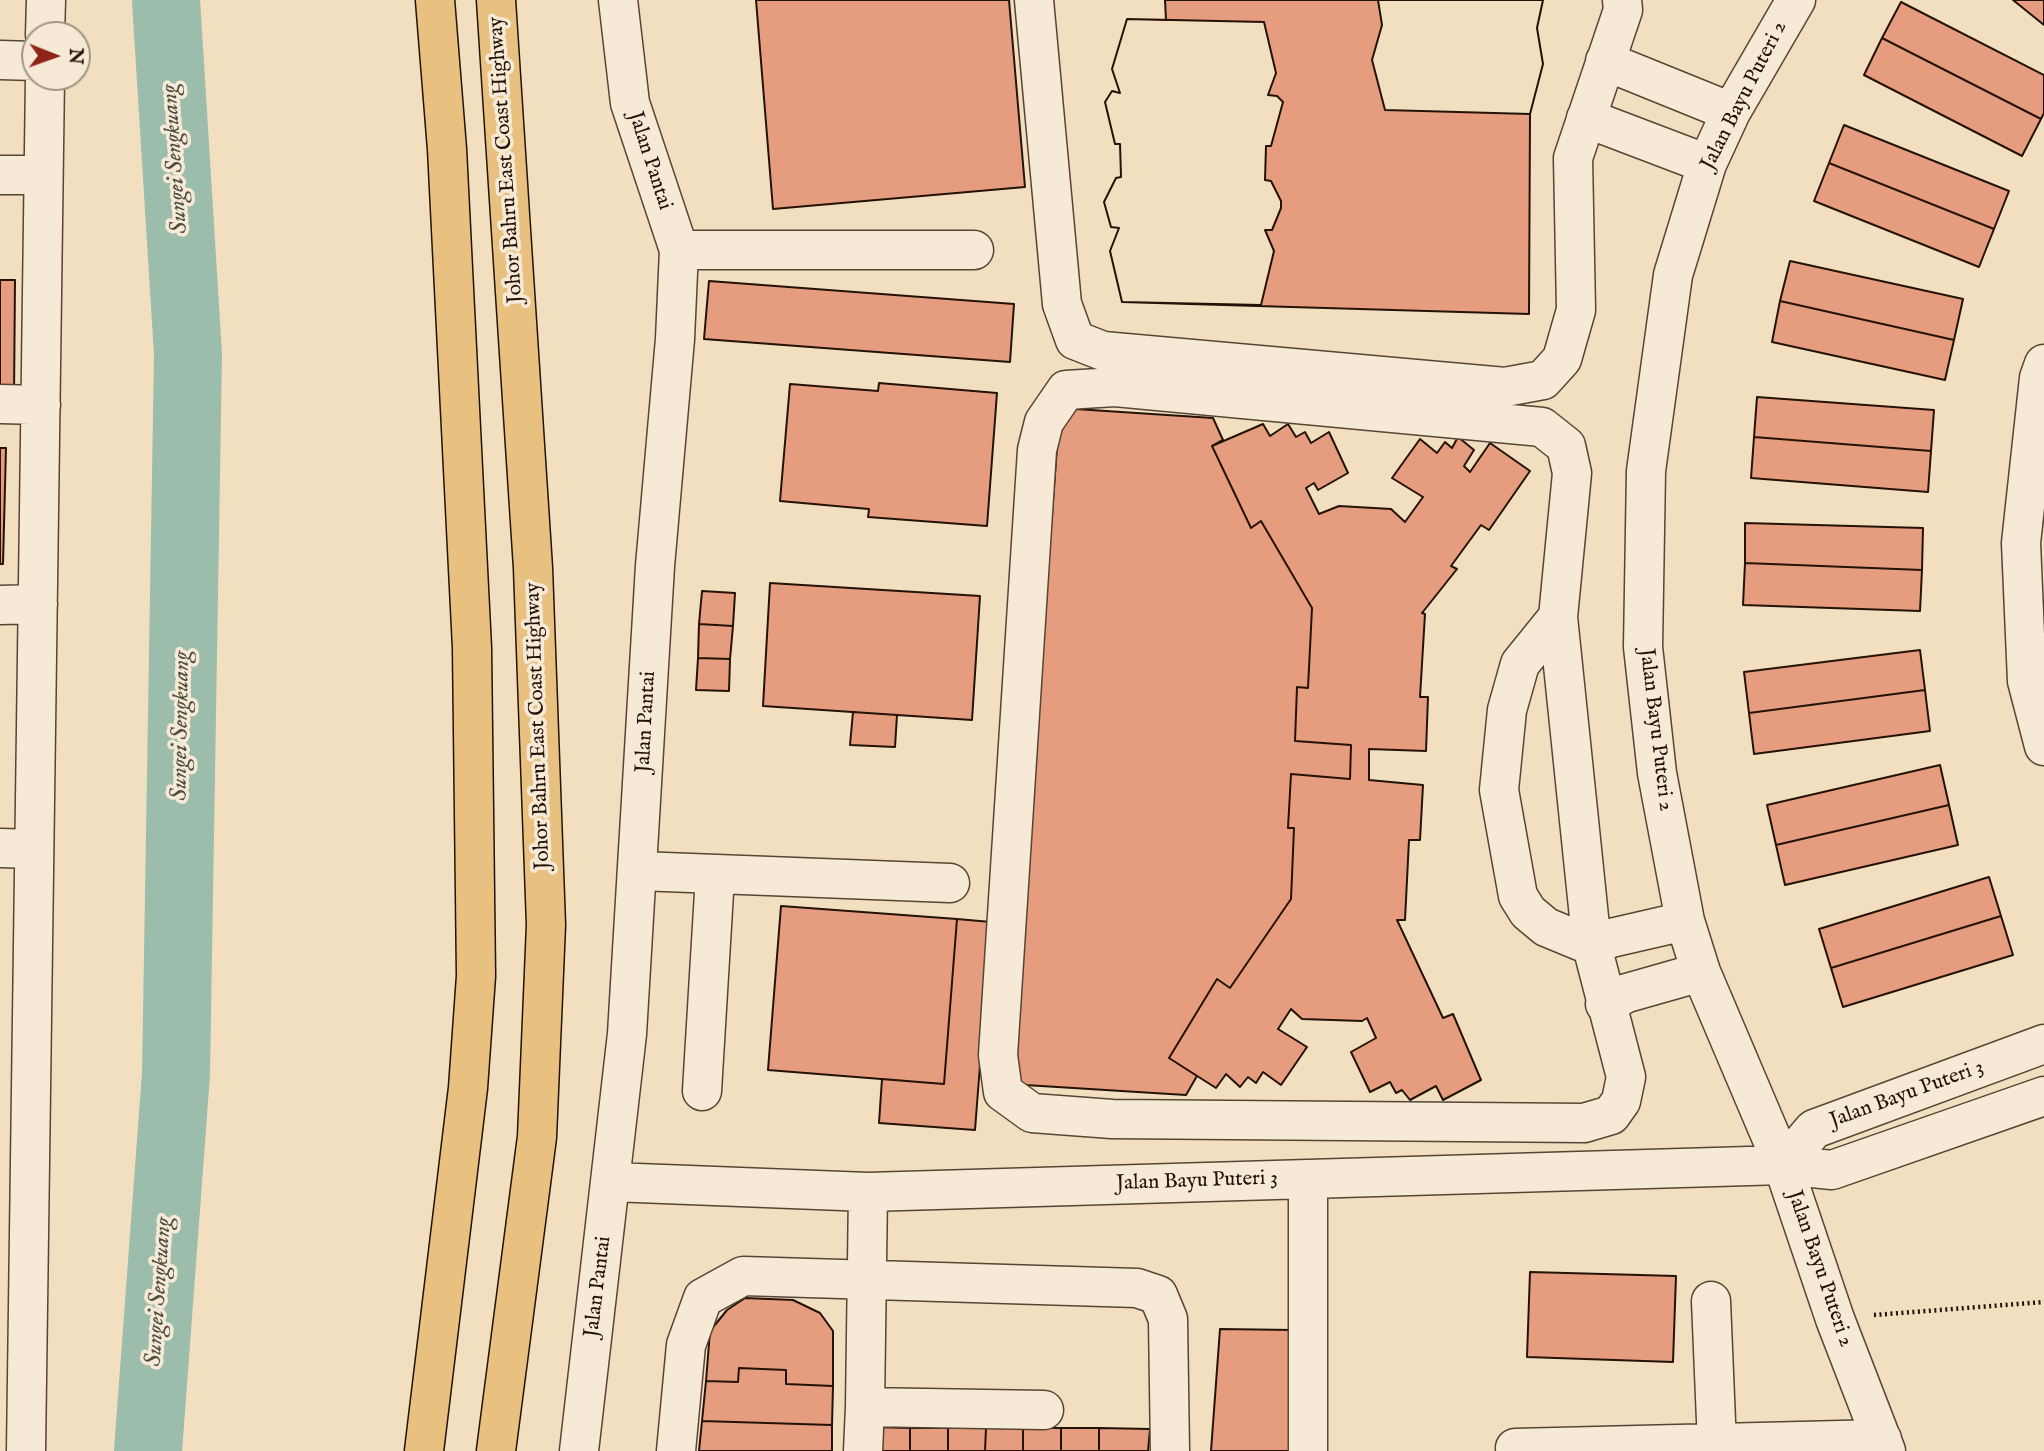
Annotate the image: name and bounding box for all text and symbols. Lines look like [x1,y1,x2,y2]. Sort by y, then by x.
street label: Johor Bahru East Coast Highway [484,16,530,304]
street label: Jalan Bayu Puteri 2 [1697,17,1793,175]
north arrow [21,21,91,91]
text: N [63,48,87,65]
water label: Sungei Sengkuang [157,84,195,234]
street label: Jalan Pantai [621,109,677,213]
street label: Johor Bahru East Coast Highway [521,582,557,870]
street label: Jalan Bayu Puteri 2 [1633,647,1677,813]
water label: Sungei Sengkuang [167,651,197,801]
street label: Jalan Pantai [632,671,662,773]
street label: Jalan Bayu Puteri 3 [1827,1055,1987,1135]
street label: Jalan Bayu Puteri 3 [1116,1167,1278,1197]
street label: Jalan Bayu Puteri 2 [1780,1187,1858,1351]
water label: Sungei Sengkuang [141,1217,179,1367]
street label: Jalan Pantai [580,1235,618,1339]

